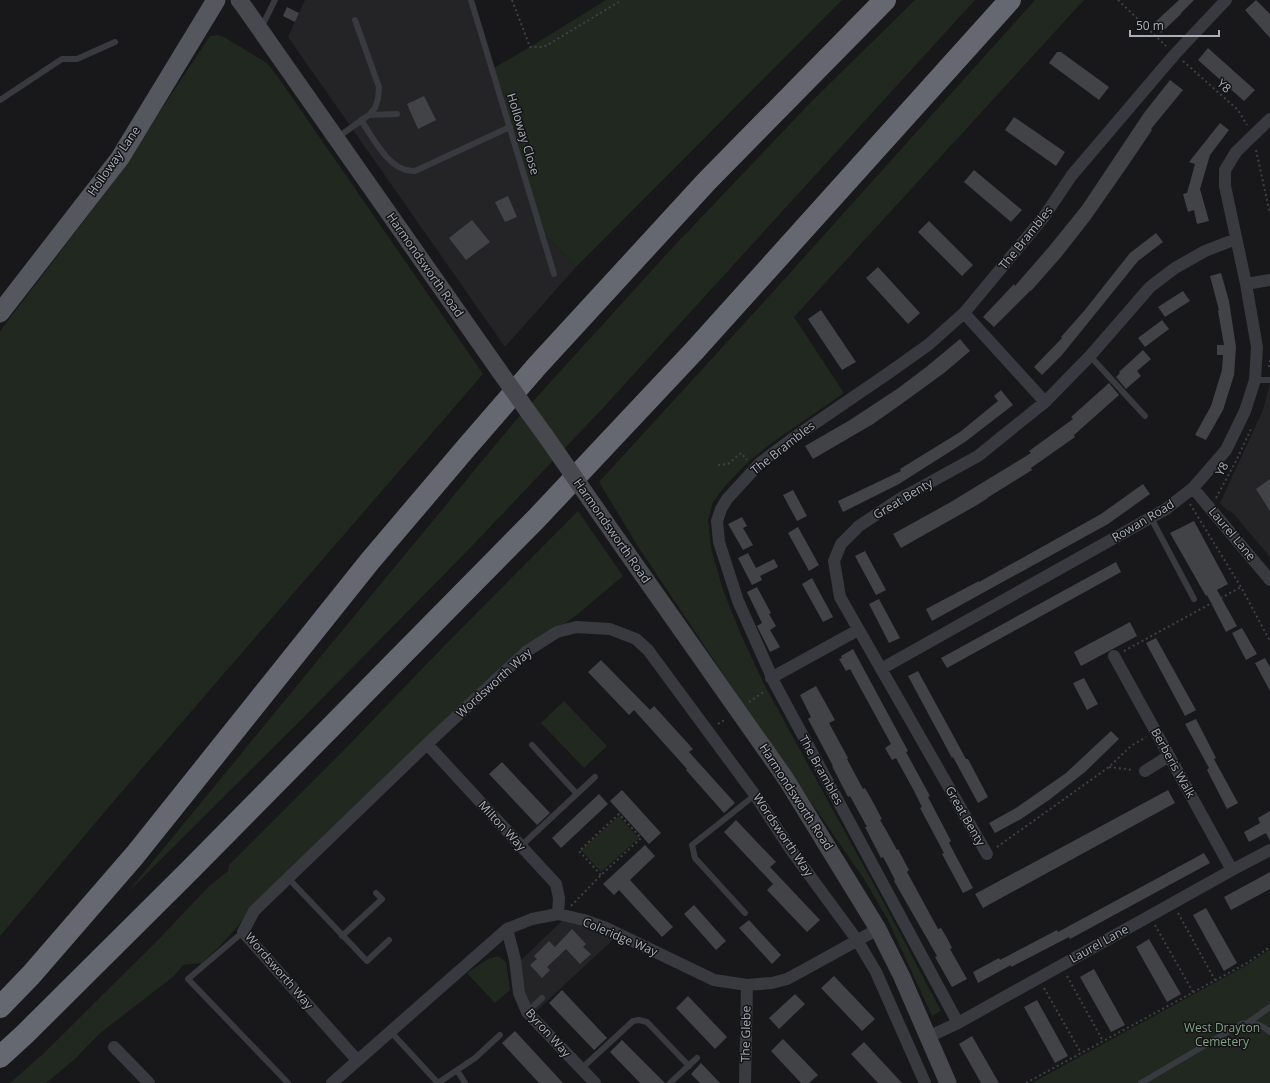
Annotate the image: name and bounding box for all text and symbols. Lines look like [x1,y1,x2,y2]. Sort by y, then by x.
scale bar [1130,12,1219,38]
text: 50 m [1136,17,1164,34]
street label: Y8 [1214,75,1235,97]
street label: Holloway Close [503,91,544,177]
street label: Holloway Lane [83,122,144,199]
street label: The Brambles [995,202,1057,273]
street label: Harmondsworth Road [383,209,468,320]
street label: The Brambles [747,417,819,478]
street label: Y8 [1211,459,1232,479]
street label: Great Benty [870,474,936,523]
street label: Harmondsworth Road [570,475,655,586]
street label: Rowan Road [1108,495,1177,546]
street label: Laurel Lane [1205,503,1260,564]
street label: Wordsworth Way [452,643,536,721]
street label: Berberis Walk [1147,725,1200,801]
street label: The Brambles [795,732,848,808]
street label: Harmondsworth Road [756,740,837,853]
street label: Great Benty [941,783,990,850]
street label: Wordsworth Way [749,790,818,880]
street label: Milton Way [475,797,531,855]
street label: Coleridge Way [580,913,661,960]
street label: Laurel Lane [1066,920,1132,967]
street label: Wordsworth Way [241,929,318,1013]
street label: Byron Way [522,1005,575,1061]
street label: The Glebe [737,1005,754,1062]
park label: West Drayton Cemetery [1184,1019,1260,1050]

